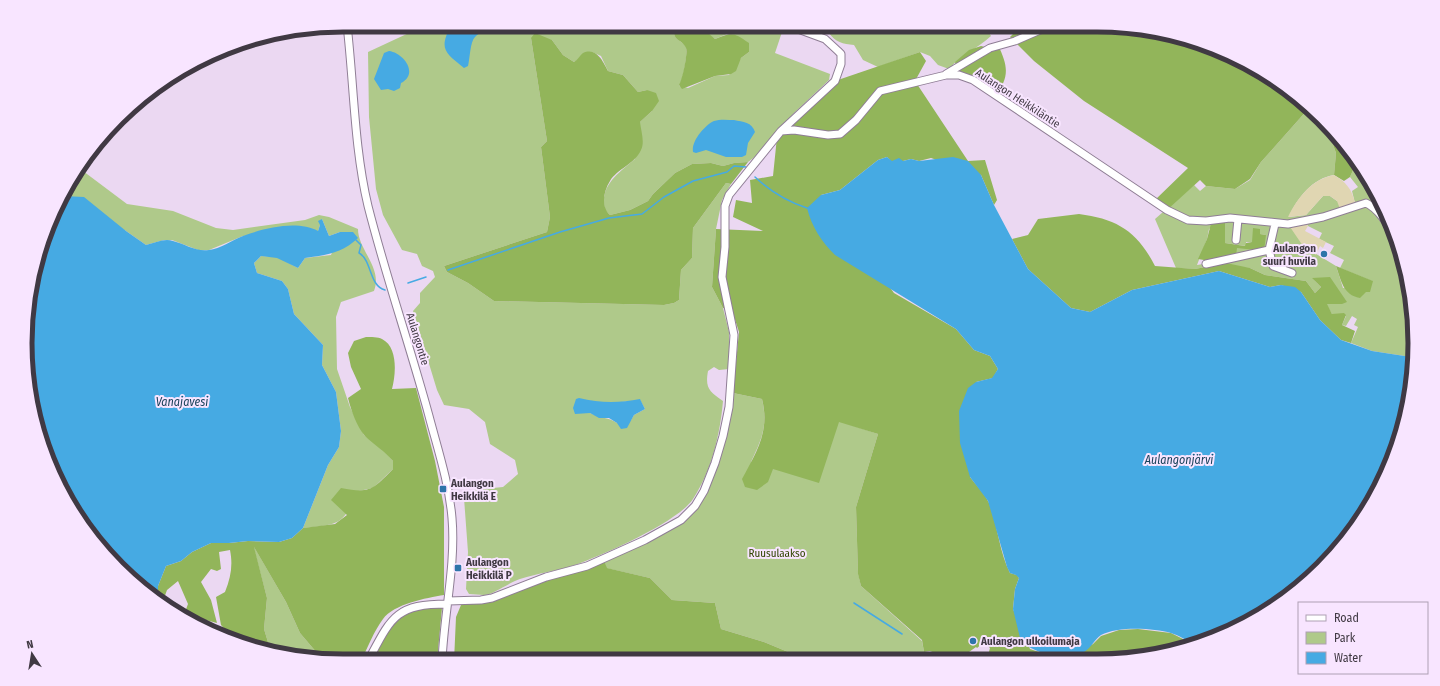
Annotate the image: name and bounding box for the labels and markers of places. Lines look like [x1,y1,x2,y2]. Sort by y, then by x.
place label: Aulangon suuri huvila [1263,242,1317,268]
marker: Aulangon suuri huvila [1319,249,1329,259]
place label: Aulangon Heikkilä E [450,477,496,503]
marker: Aulangon Heikkilä E [438,484,448,494]
place label: Aulangon Heikkilä P [465,556,512,582]
marker: Aulangon Heikkilä P [453,563,463,573]
place label: Aulangon ulkoilumaja [980,635,1080,648]
marker: Aulangon ulkoilumaja [968,636,978,646]

